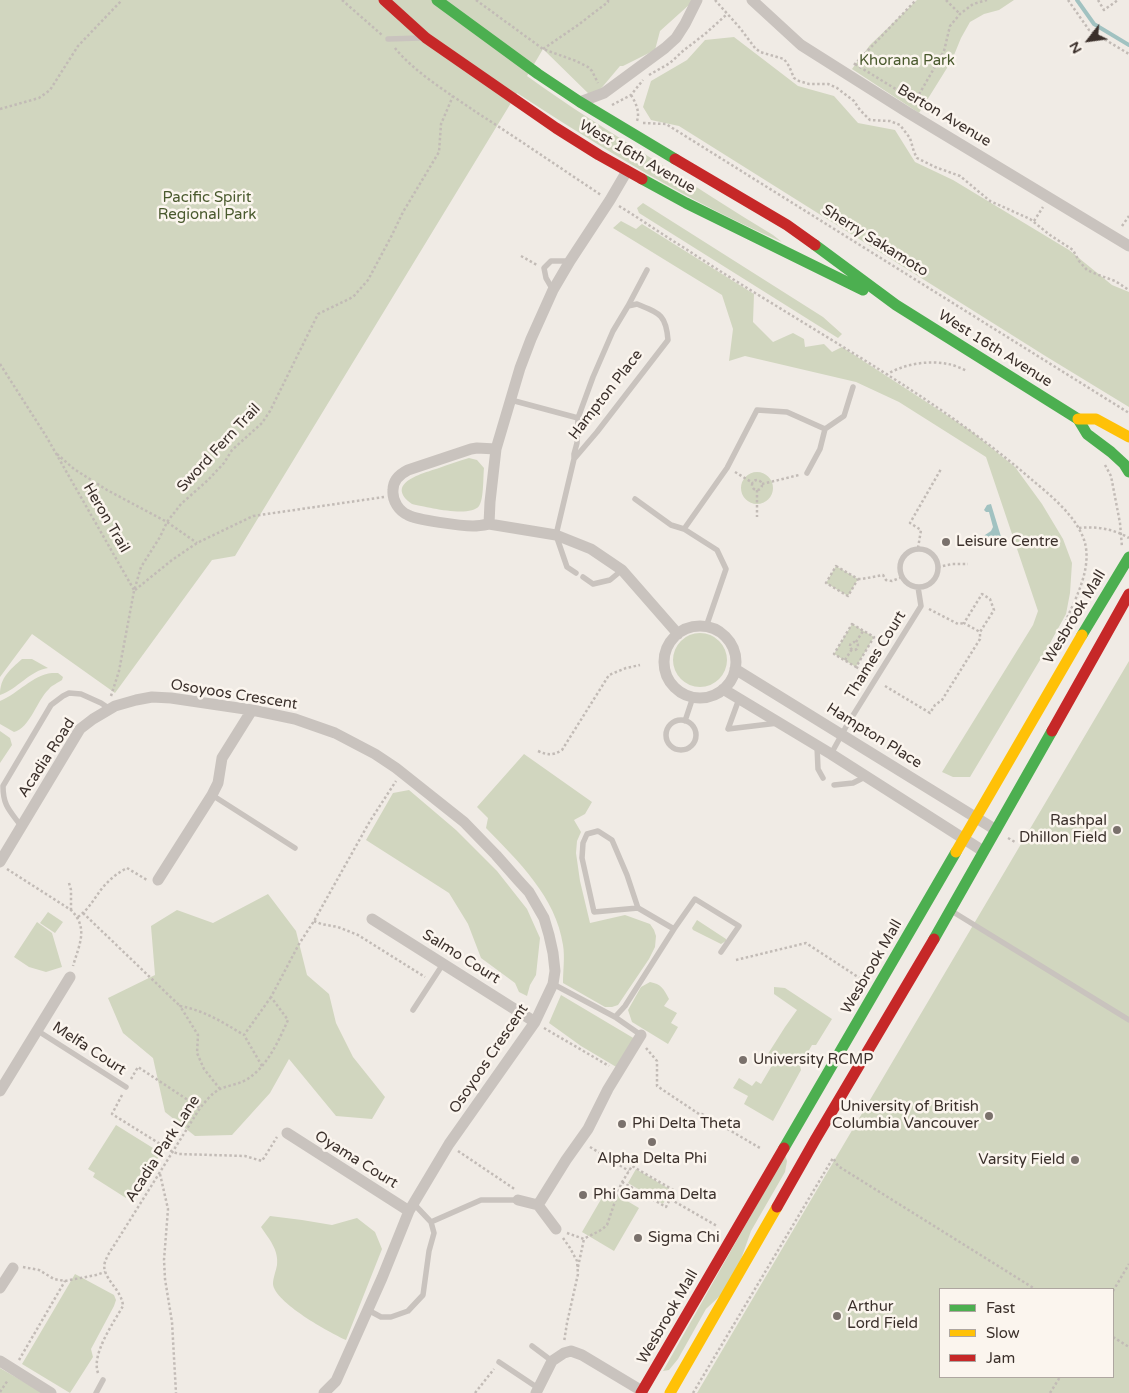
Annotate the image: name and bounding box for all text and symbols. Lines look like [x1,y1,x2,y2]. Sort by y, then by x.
north arrow [1064,15,1114,65]
text: N [1065,39,1086,57]
park label: Khorana Park [859,52,955,70]
street label: Berton Avenue [894,81,994,151]
street label: West 16th Avenue [576,116,698,198]
park label: Pacific Spirit Regional Park [158,189,256,224]
street label: Sherry Sakamoto [819,201,931,281]
street label: West 16th Avenue [935,307,1055,391]
street label: Hampton Place [565,346,647,444]
street label: Sword Fern Trail [173,400,265,496]
street label: Heron Trail [79,480,133,556]
place label: Leisure Centre [956,533,1058,551]
marker: Leisure Centre [940,536,952,548]
street label: Wesbrook Mall [1040,567,1110,667]
street label: Thames Court [842,608,910,702]
street label: Osoyoos Crescent [169,676,299,714]
street label: Hampton Place [823,699,925,773]
street label: Acadia Road [15,715,79,801]
place label: Rashpal Dhillon Field [1019,812,1107,847]
marker: Rashpal Dhillon Field [1111,824,1123,836]
street label: Wesbrook Mall [838,917,906,1017]
street label: Salmo Court [419,926,503,988]
street label: Osoyoos Crescent [446,1001,532,1117]
street label: Melfa Court [49,1019,129,1079]
place label: University RCMP [753,1051,873,1069]
marker: University RCMP [737,1054,749,1066]
street label: Acadia Park Lane [122,1092,204,1206]
place label: University of British Columbia Vancouver [832,1098,979,1133]
marker: University of British Columbia Vancouver [983,1110,995,1122]
place label: Phi Delta Theta [632,1115,741,1133]
marker: Phi Delta Theta [616,1118,628,1130]
street label: Oyama Court [311,1127,401,1193]
marker: Alpha Delta Phi [646,1136,658,1148]
place label: Alpha Delta Phi [597,1150,707,1168]
place label: Varsity Field [978,1151,1065,1169]
marker: Varsity Field [1069,1154,1081,1166]
place label: Phi Gamma Delta [593,1186,717,1204]
marker: Phi Gamma Delta [577,1189,589,1201]
place label: Sigma Chi [648,1229,720,1247]
marker: Sigma Chi [632,1232,644,1244]
street label: Wesbrook Mall [634,1267,702,1367]
legend [939,1288,1114,1378]
place label: Arthur Lord Field [847,1298,918,1333]
text: Fast [986,1299,1015,1317]
marker: Arthur Lord Field [831,1310,843,1322]
text: Slow [986,1324,1020,1342]
text: Jam [986,1349,1015,1367]

